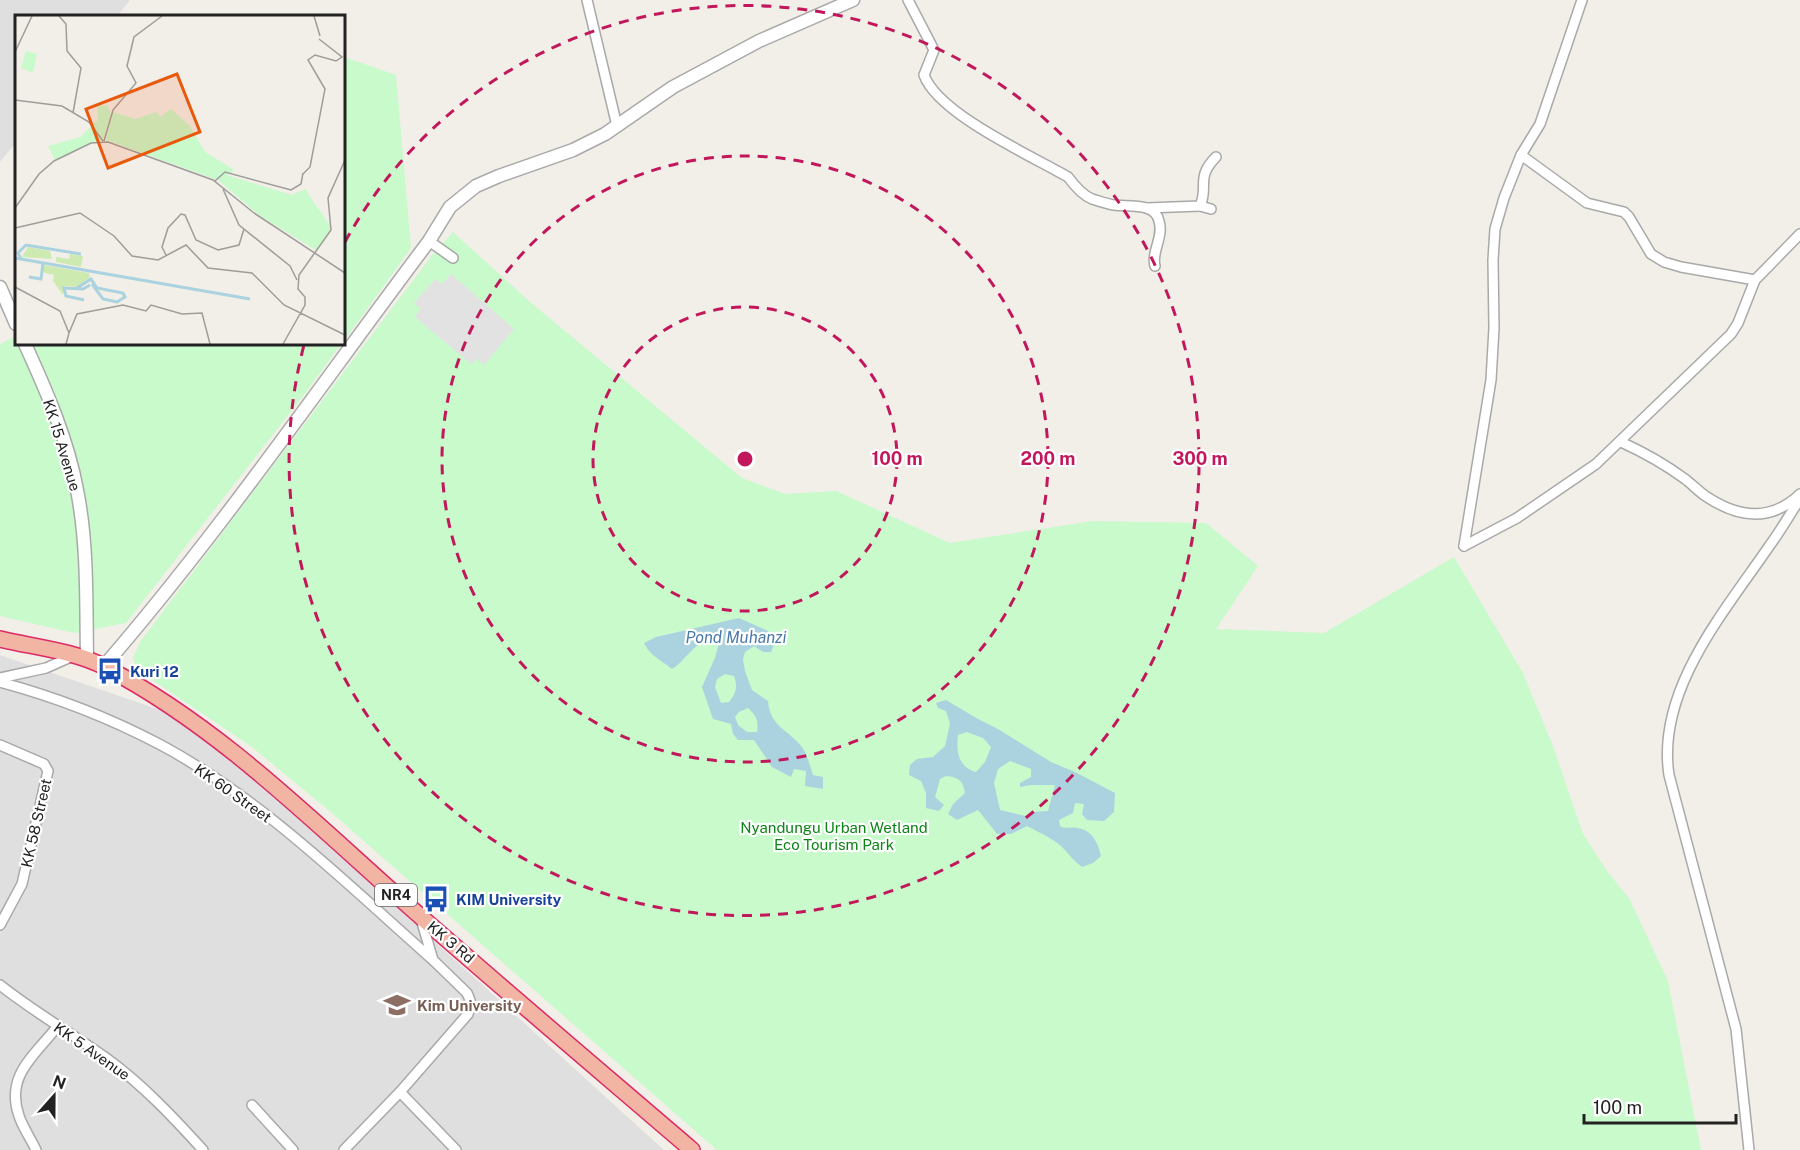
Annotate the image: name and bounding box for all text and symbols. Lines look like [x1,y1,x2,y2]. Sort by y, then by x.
inset map [15,15,345,345]
street label: KK 15 Avenue [40,397,84,493]
text: 100 m [871,448,923,469]
text: 200 m [1021,448,1075,469]
text: 300 m [1172,448,1228,469]
centre of rings [735,449,755,469]
water label: Pond Muhanzi [686,628,787,647]
bus stop icon: Kuri 12 [95,656,125,686]
place label: Kuri 12 [130,663,179,680]
street label: KK 60 Street [191,760,275,826]
street label: KK 58 Street [17,777,55,869]
park label: Nyandungu Urban Wetland Eco Tourism Park [740,819,928,853]
road number: NR4 [375,884,417,906]
bus stop icon: KIM University [421,884,451,914]
place label: KIM University [456,891,562,908]
street label: KK 3 Rd [424,917,478,967]
school or university icon: Kim University [382,990,412,1020]
place label: Kim University [417,997,522,1014]
street label: KK 5 Avenue [51,1019,133,1083]
north arrow [24,1066,84,1126]
text: N [50,1071,68,1094]
scale bar [1584,1087,1736,1125]
text: 100 m [1593,1097,1642,1118]

